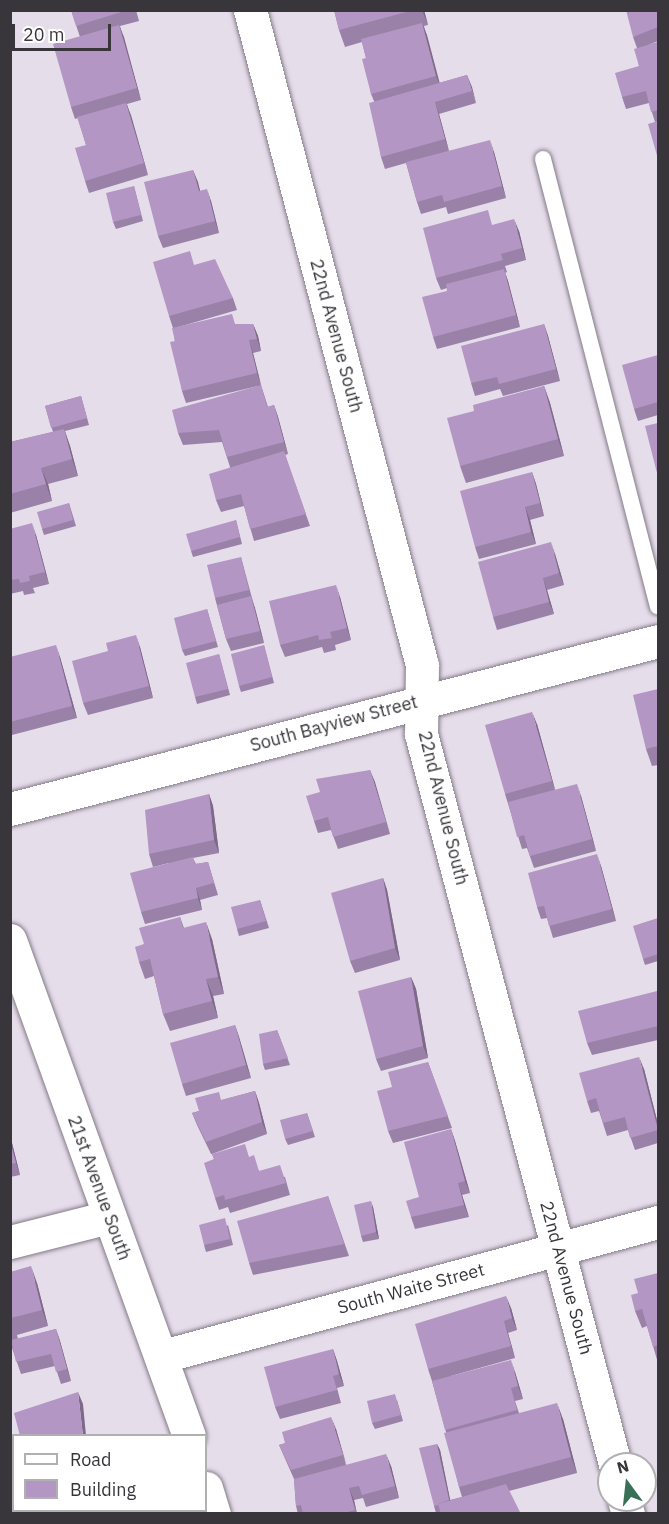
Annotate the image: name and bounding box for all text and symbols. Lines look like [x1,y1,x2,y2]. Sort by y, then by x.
scale bar [15,12,114,50]
text: 20 m [23,23,65,46]
street label: 22nd Avenue South [305,257,367,415]
street label: South Bayview Street [248,691,420,757]
street label: 22nd Avenue South [413,729,473,887]
street label: 21st Avenue South [63,1113,135,1263]
street label: 22nd Avenue South [535,1199,597,1357]
street label: South Waite Street [335,1259,487,1319]
legend [12,1434,207,1512]
text: Road [70,1448,111,1471]
north arrow [597,1452,657,1512]
text: N [615,1455,631,1478]
text: Building [70,1478,136,1501]

